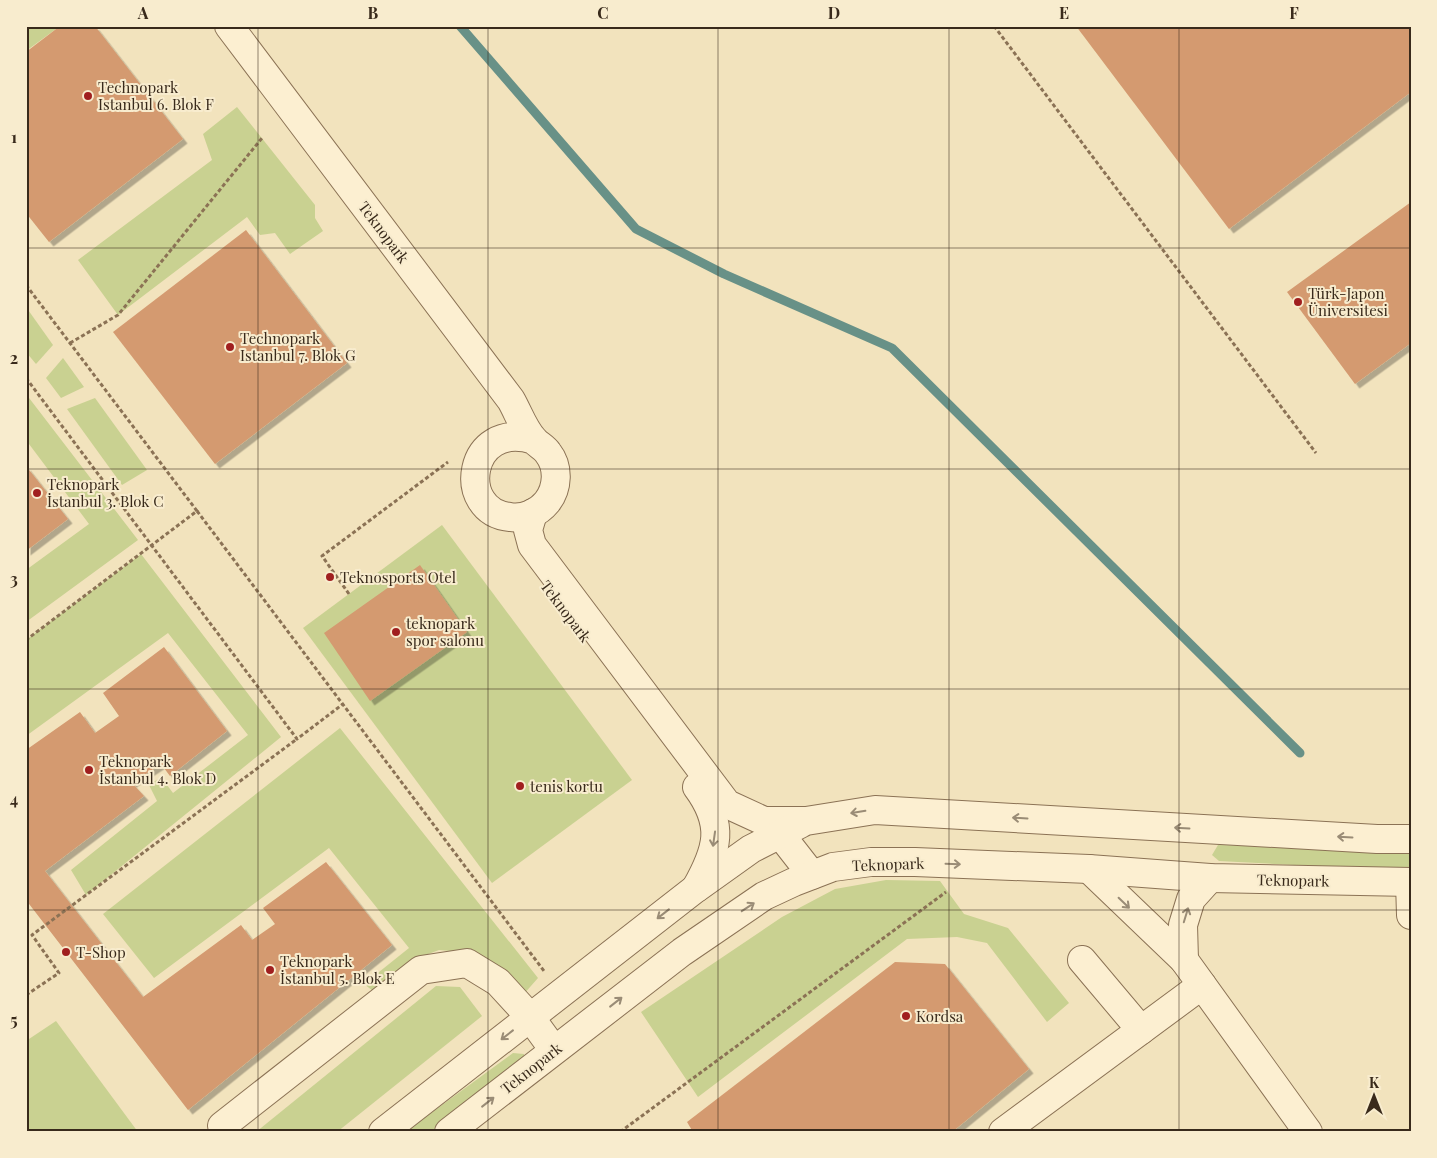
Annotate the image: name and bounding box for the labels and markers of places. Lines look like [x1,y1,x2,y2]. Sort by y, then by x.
place label: Technopark Istanbul 6. Blok F [98,77,214,114]
marker: Technopark Istanbul 6. Blok F [82,90,94,102]
place label: Türk-Japon Üniversitesi [1308,283,1389,320]
marker: Türk-Japon Üniversitesi [1292,296,1304,308]
place label: Technopark Istanbul 7. Blok G [240,328,356,365]
marker: Technopark Istanbul 7. Blok G [224,341,236,353]
place label: Teknopark İstanbul 3. Blok C [47,474,163,511]
marker: Teknopark İstanbul 3. Blok C [31,487,43,499]
place label: Teknosports Otel [340,567,456,587]
marker: Teknosports Otel [324,571,336,583]
place label: teknopark spor salonu [406,613,484,650]
marker: teknopark spor salonu [390,626,402,638]
place label: Teknopark İstanbul 4. Blok D [99,751,216,788]
marker: Teknopark İstanbul 4. Blok D [83,764,95,776]
place label: tenis kortu [530,776,603,796]
marker: tenis kortu [514,780,526,792]
place label: T-Shop [76,942,126,962]
marker: T-Shop [60,946,72,958]
place label: Teknopark İstanbul 5. Blok E [280,951,395,988]
marker: Teknopark İstanbul 5. Blok E [264,964,276,976]
place label: Kordsa [916,1006,964,1026]
marker: Kordsa [900,1010,912,1022]

